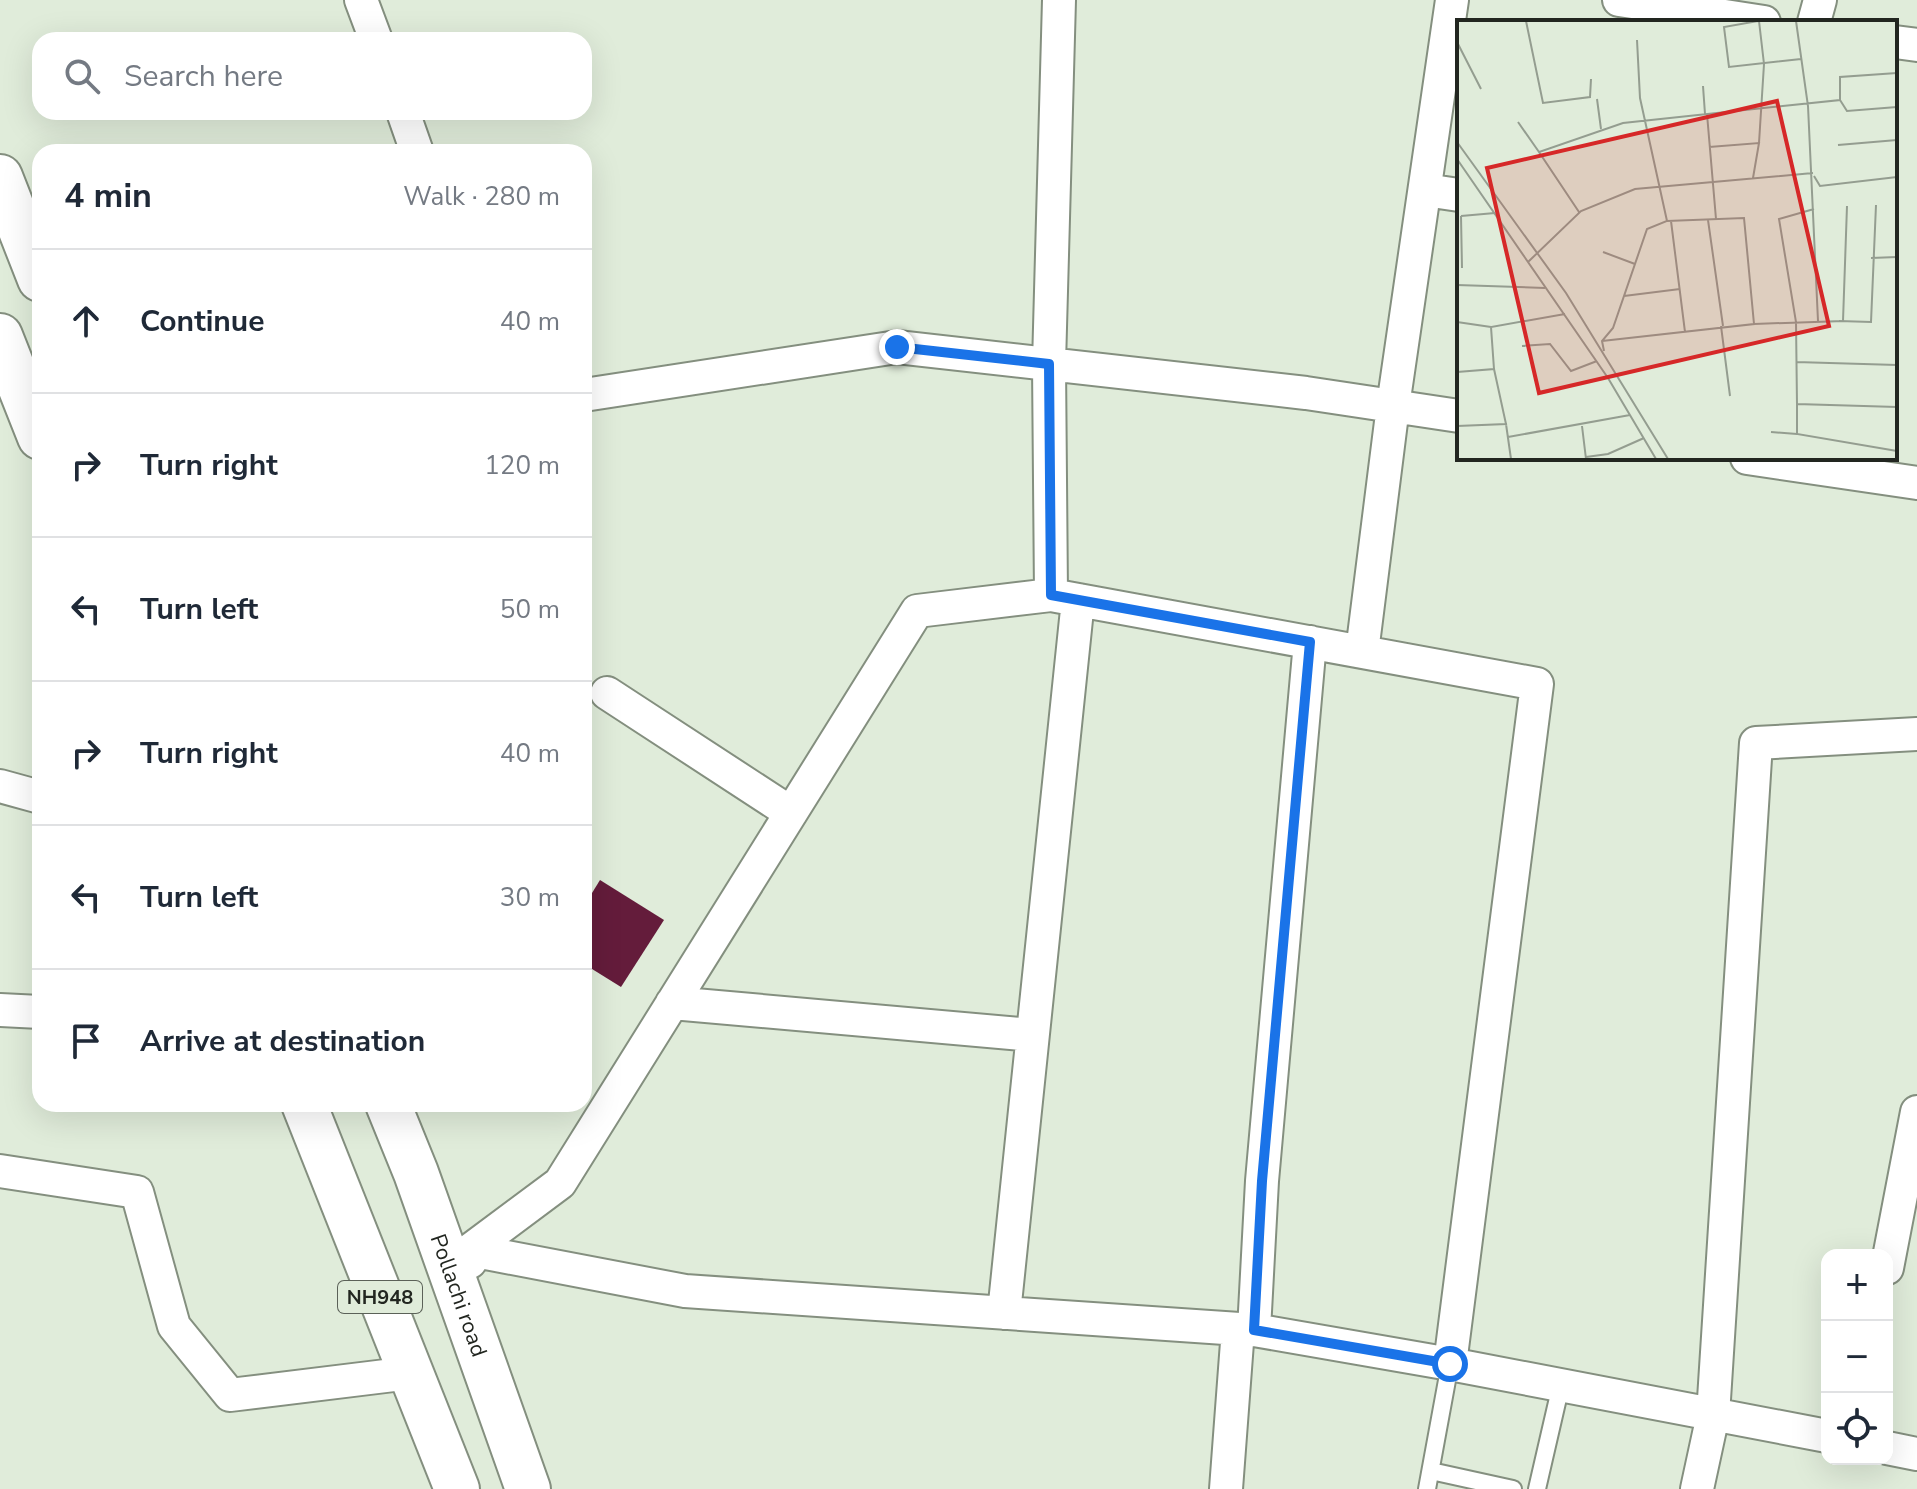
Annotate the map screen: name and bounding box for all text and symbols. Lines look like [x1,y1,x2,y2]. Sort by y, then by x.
inset map [1457,20,1897,460]
search box [32,32,592,120]
icon: search [60,54,104,98]
text: Search here [124,56,283,97]
text: 4 min [64,173,152,219]
text: Walk · 280 m [403,179,560,214]
icon: ahead [64,299,108,343]
text: Continue [140,301,265,342]
text: 40 m [500,304,560,339]
route end [879,329,915,365]
icon: right [64,443,108,487]
text: Turn right [140,445,278,486]
text: 120 m [484,448,560,483]
icon: left [64,587,108,631]
text: Turn left [140,589,258,630]
text: 50 m [500,592,560,627]
icon: right [64,731,108,775]
text: Turn right [140,733,278,774]
text: 40 m [500,736,560,771]
icon: left [64,875,108,919]
text: Turn left [140,877,258,918]
text: 30 m [500,880,560,915]
icon: arrive [64,1019,108,1063]
text: Arrive at destination [140,1021,425,1062]
street label: Pollachi road [423,1230,494,1361]
map controls [1821,1249,1893,1465]
button: + [1821,1249,1893,1321]
road number: NH948 [338,1281,422,1313]
button: − [1821,1321,1893,1393]
route start [1432,1346,1468,1382]
button: locate [1821,1393,1893,1465]

